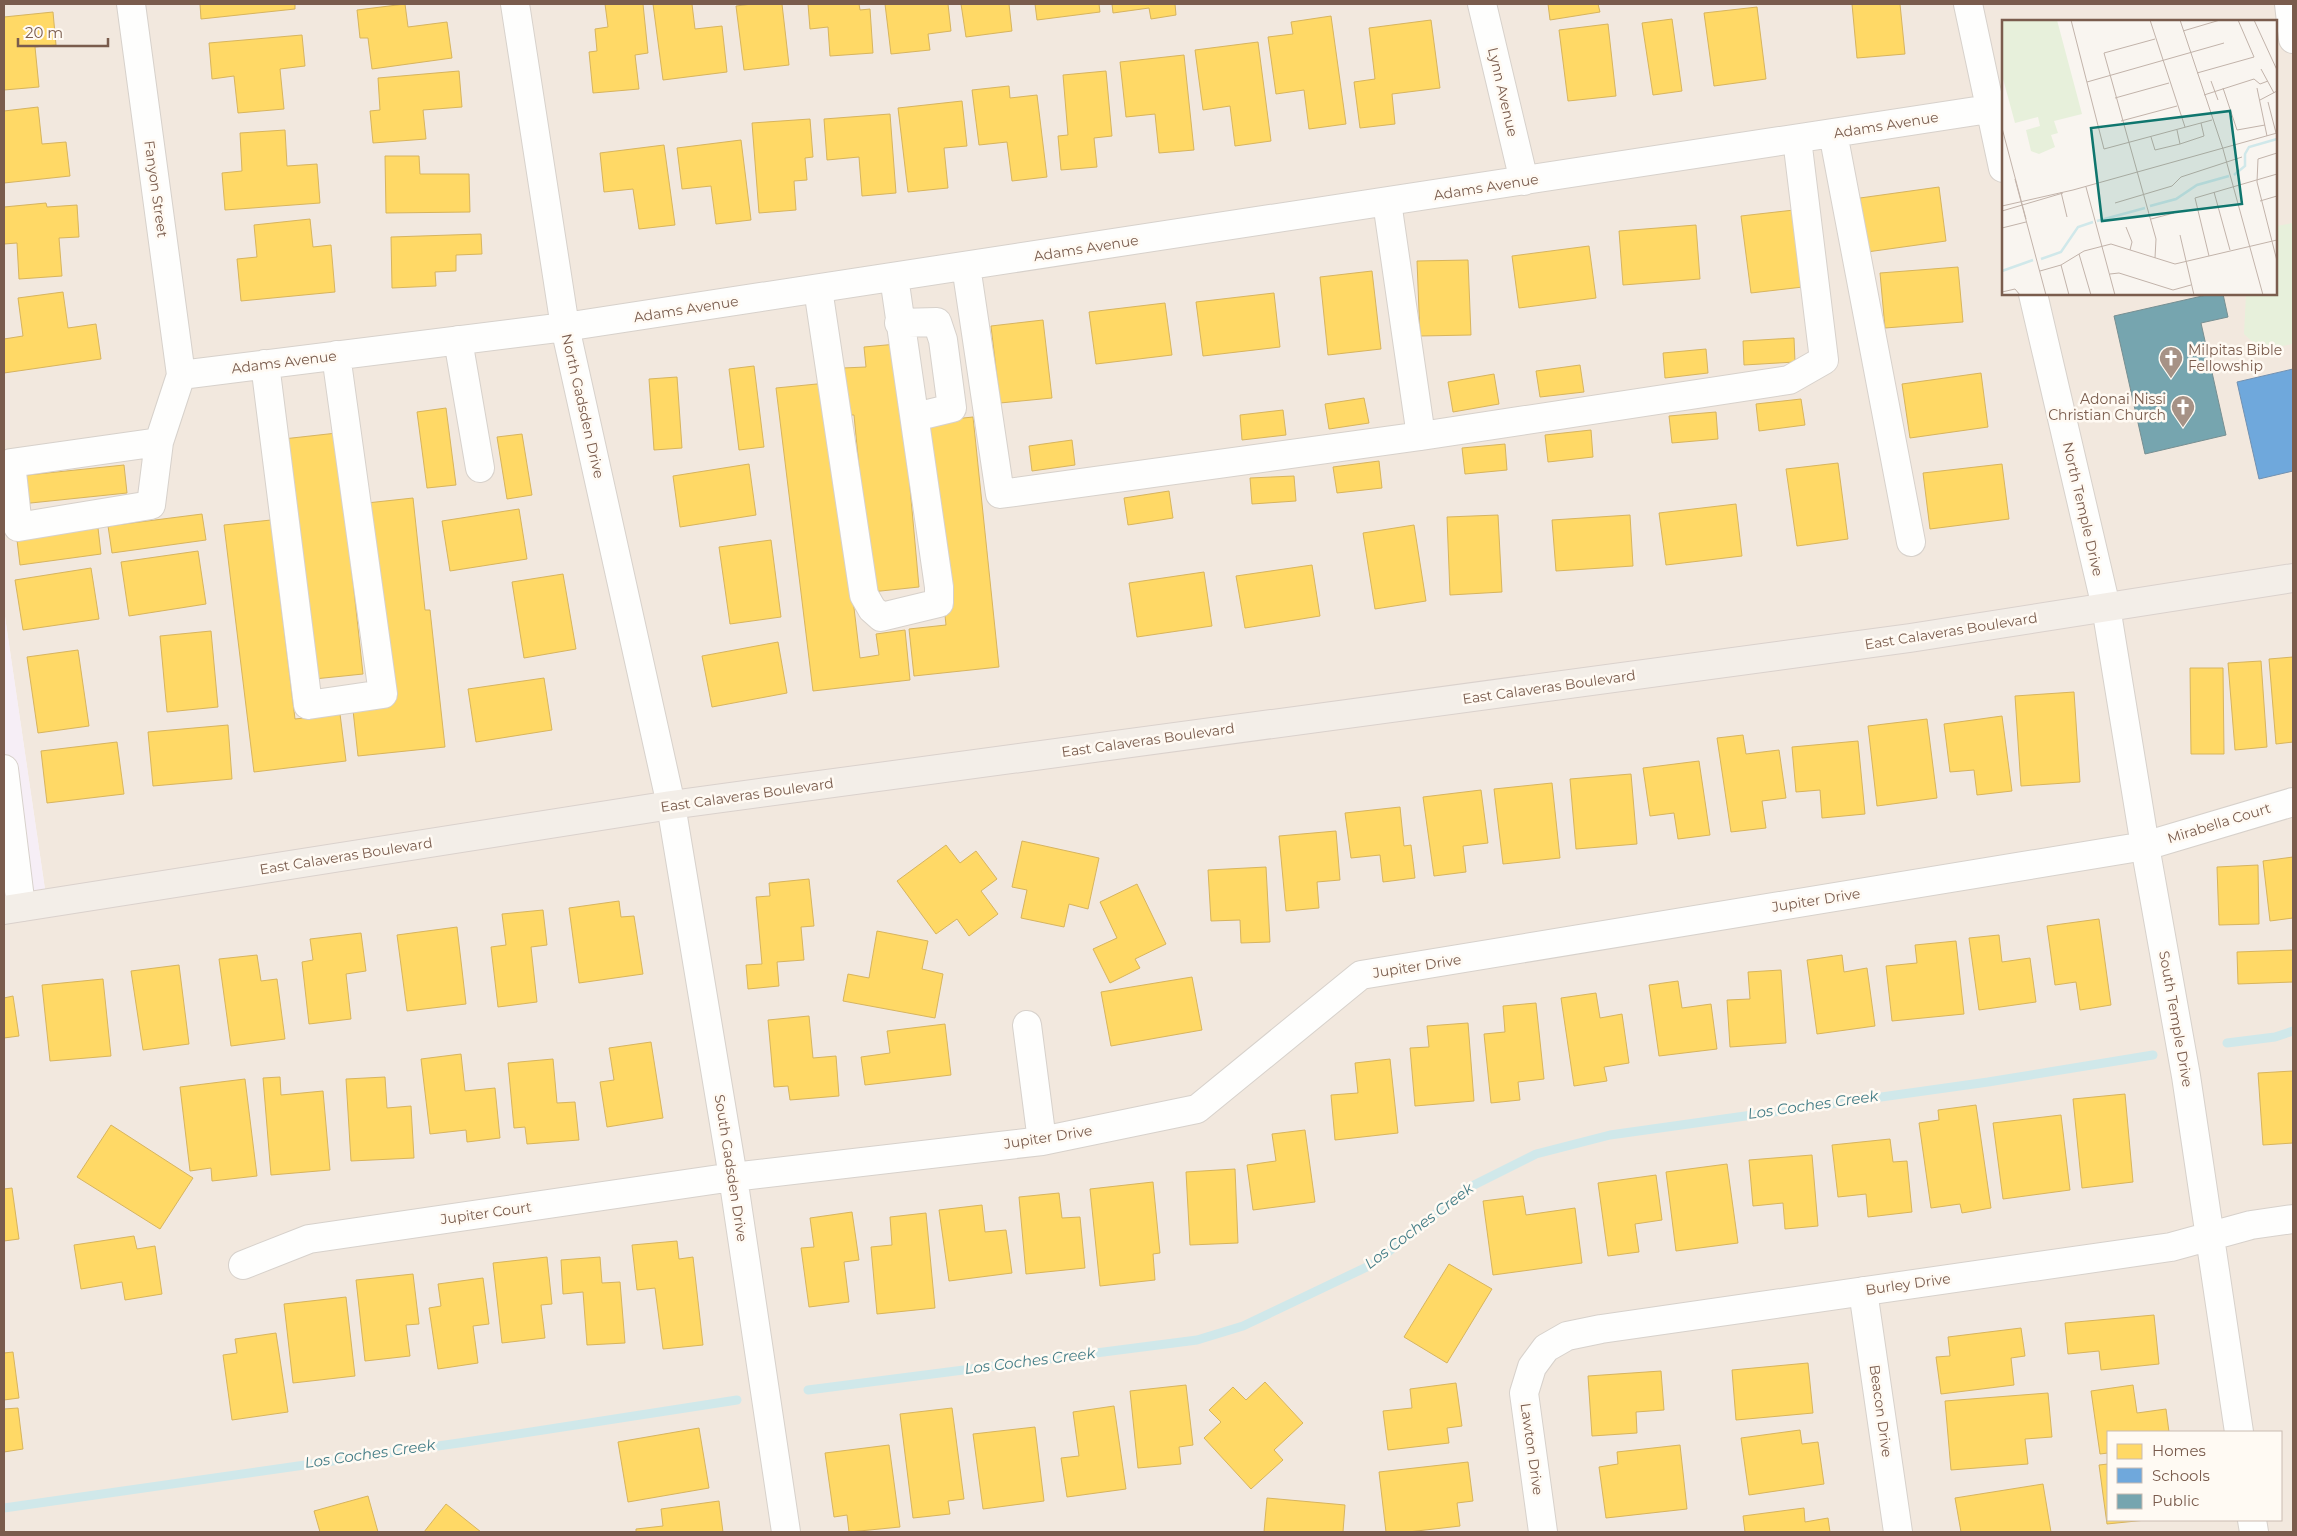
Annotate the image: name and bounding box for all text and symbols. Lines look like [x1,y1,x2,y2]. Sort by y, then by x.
scale bar [18,15,108,47]
inset map [2002,20,2277,295]
text: 20 m [25,23,63,42]
street label: Lynn Avenue [1484,46,1522,138]
street label: Adams Avenue [1832,108,1940,142]
street label: Fanyon Street [140,139,172,239]
street label: Adams Avenue [1432,170,1540,204]
street label: Adams Avenue [1032,231,1140,265]
street label: Adams Avenue [632,292,740,326]
street label: North Gadsden Drive [558,332,608,480]
place label: Milpitas Bible Fellowship [2188,341,2282,375]
church icon: Milpitas Bible Fellowship [2158,345,2184,379]
street label: Adams Avenue [230,347,338,377]
place label: Adonai Nissi Christian Church [2048,390,2166,424]
church icon: Adonai Nissi Christian Church [2170,394,2196,428]
street label: North Temple Drive [2059,440,2107,578]
street label: East Calaveras Boulevard [1863,608,2039,654]
street label: East Calaveras Boulevard [1461,666,1637,708]
street label: East Calaveras Boulevard [1060,719,1236,761]
street label: East Calaveras Boulevard [659,774,835,816]
street label: Mirabella Court [2165,799,2273,847]
street label: East Calaveras Boulevard [258,833,434,879]
street label: Jupiter Drive [1769,884,1862,916]
street label: South Temple Drive [2155,949,2197,1089]
street label: Jupiter Drive [1370,950,1463,982]
water label: Los Coches Creek [1746,1086,1881,1123]
street label: South Gadsden Drive [710,1093,752,1243]
street label: Jupiter Drive [1001,1121,1094,1153]
water label: Los Coches Creek [1360,1178,1478,1273]
street label: Jupiter Court [438,1198,533,1228]
street label: Burley Drive [1864,1269,1952,1299]
water label: Los Coches Creek [963,1343,1098,1378]
street label: Beacon Drive [1866,1363,1896,1459]
street label: Lawton Drive [1517,1402,1547,1496]
legend [2107,1431,2282,1521]
water label: Los Coches Creek [303,1435,438,1472]
text: Homes [2152,1441,2206,1460]
text: Schools [2152,1466,2210,1485]
text: Public [2152,1491,2200,1510]

